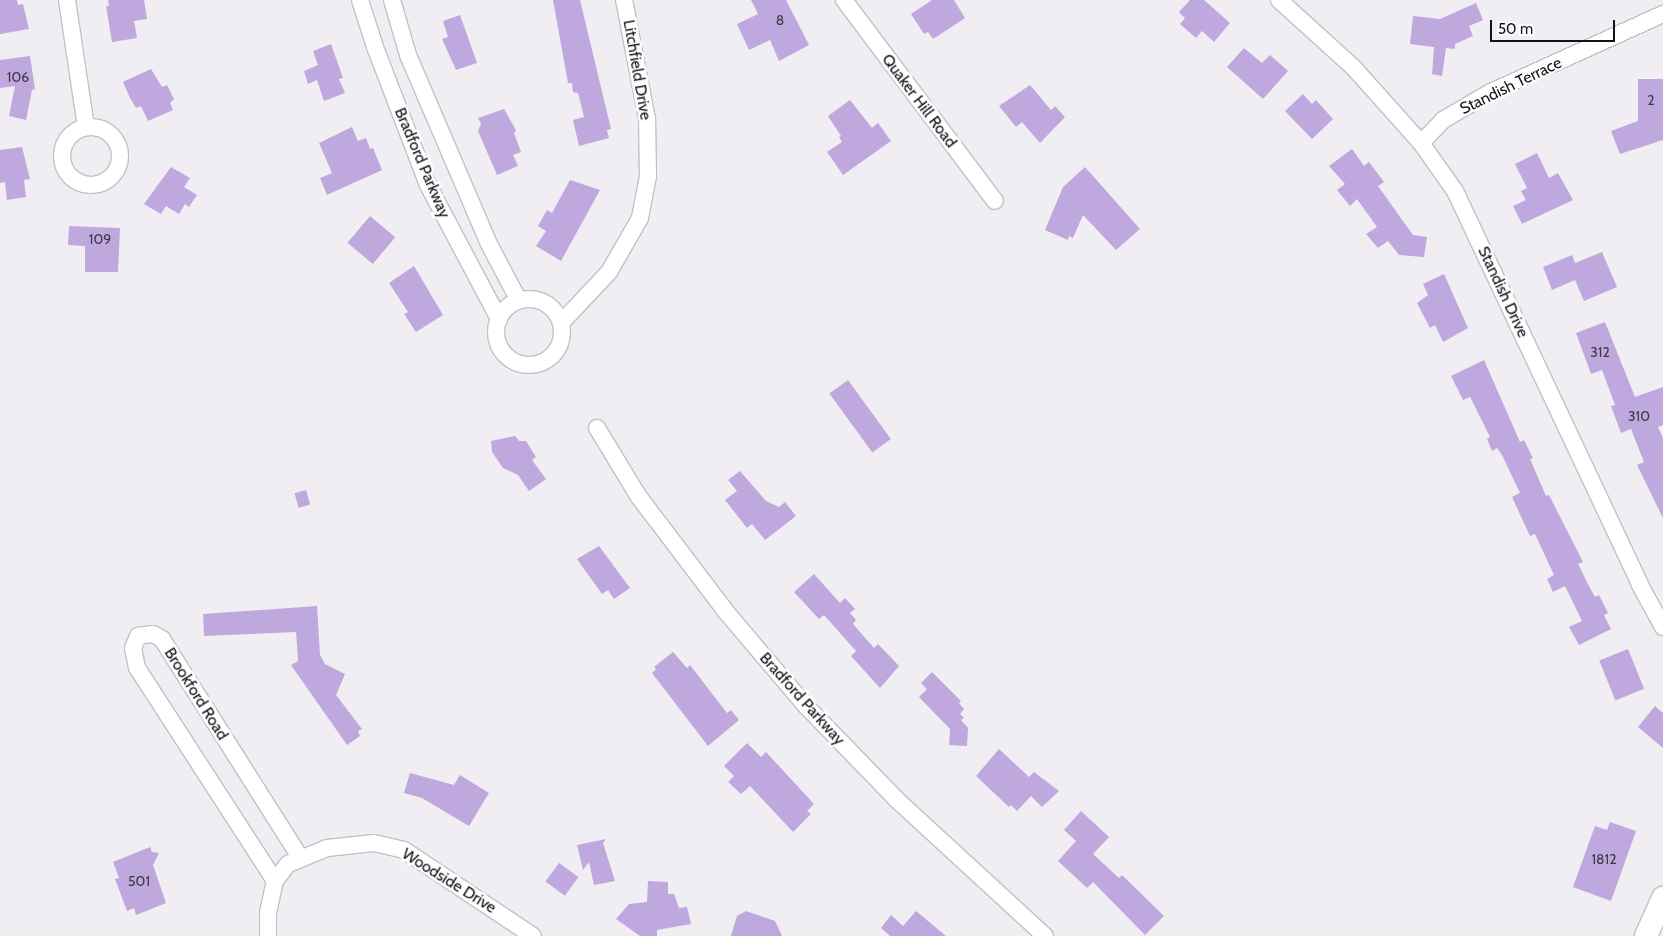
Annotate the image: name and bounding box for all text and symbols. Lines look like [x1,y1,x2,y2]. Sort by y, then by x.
scale bar [1493,10,1618,42]
house number: 8 [776,12,784,28]
street label: Litchfield Drive [619,18,655,122]
text: 50 m [1498,20,1533,38]
street label: Quaker Hill Road [878,50,960,152]
street label: Standish Terrace [1457,53,1565,119]
house number: 106 [7,69,29,85]
house number: 2 [1647,92,1655,108]
street label: Bradford Parkway [390,105,454,221]
house number: 109 [89,231,111,247]
street label: Standish Drive [1474,243,1532,341]
house number: 312 [1590,344,1610,360]
house number: 310 [1628,408,1650,424]
street label: Brookford Road [160,644,232,744]
street label: Bradford Parkway [755,649,849,749]
street label: Woodside Drive [398,844,500,918]
house number: 1812 [1592,851,1616,867]
house number: 501 [128,873,150,889]

